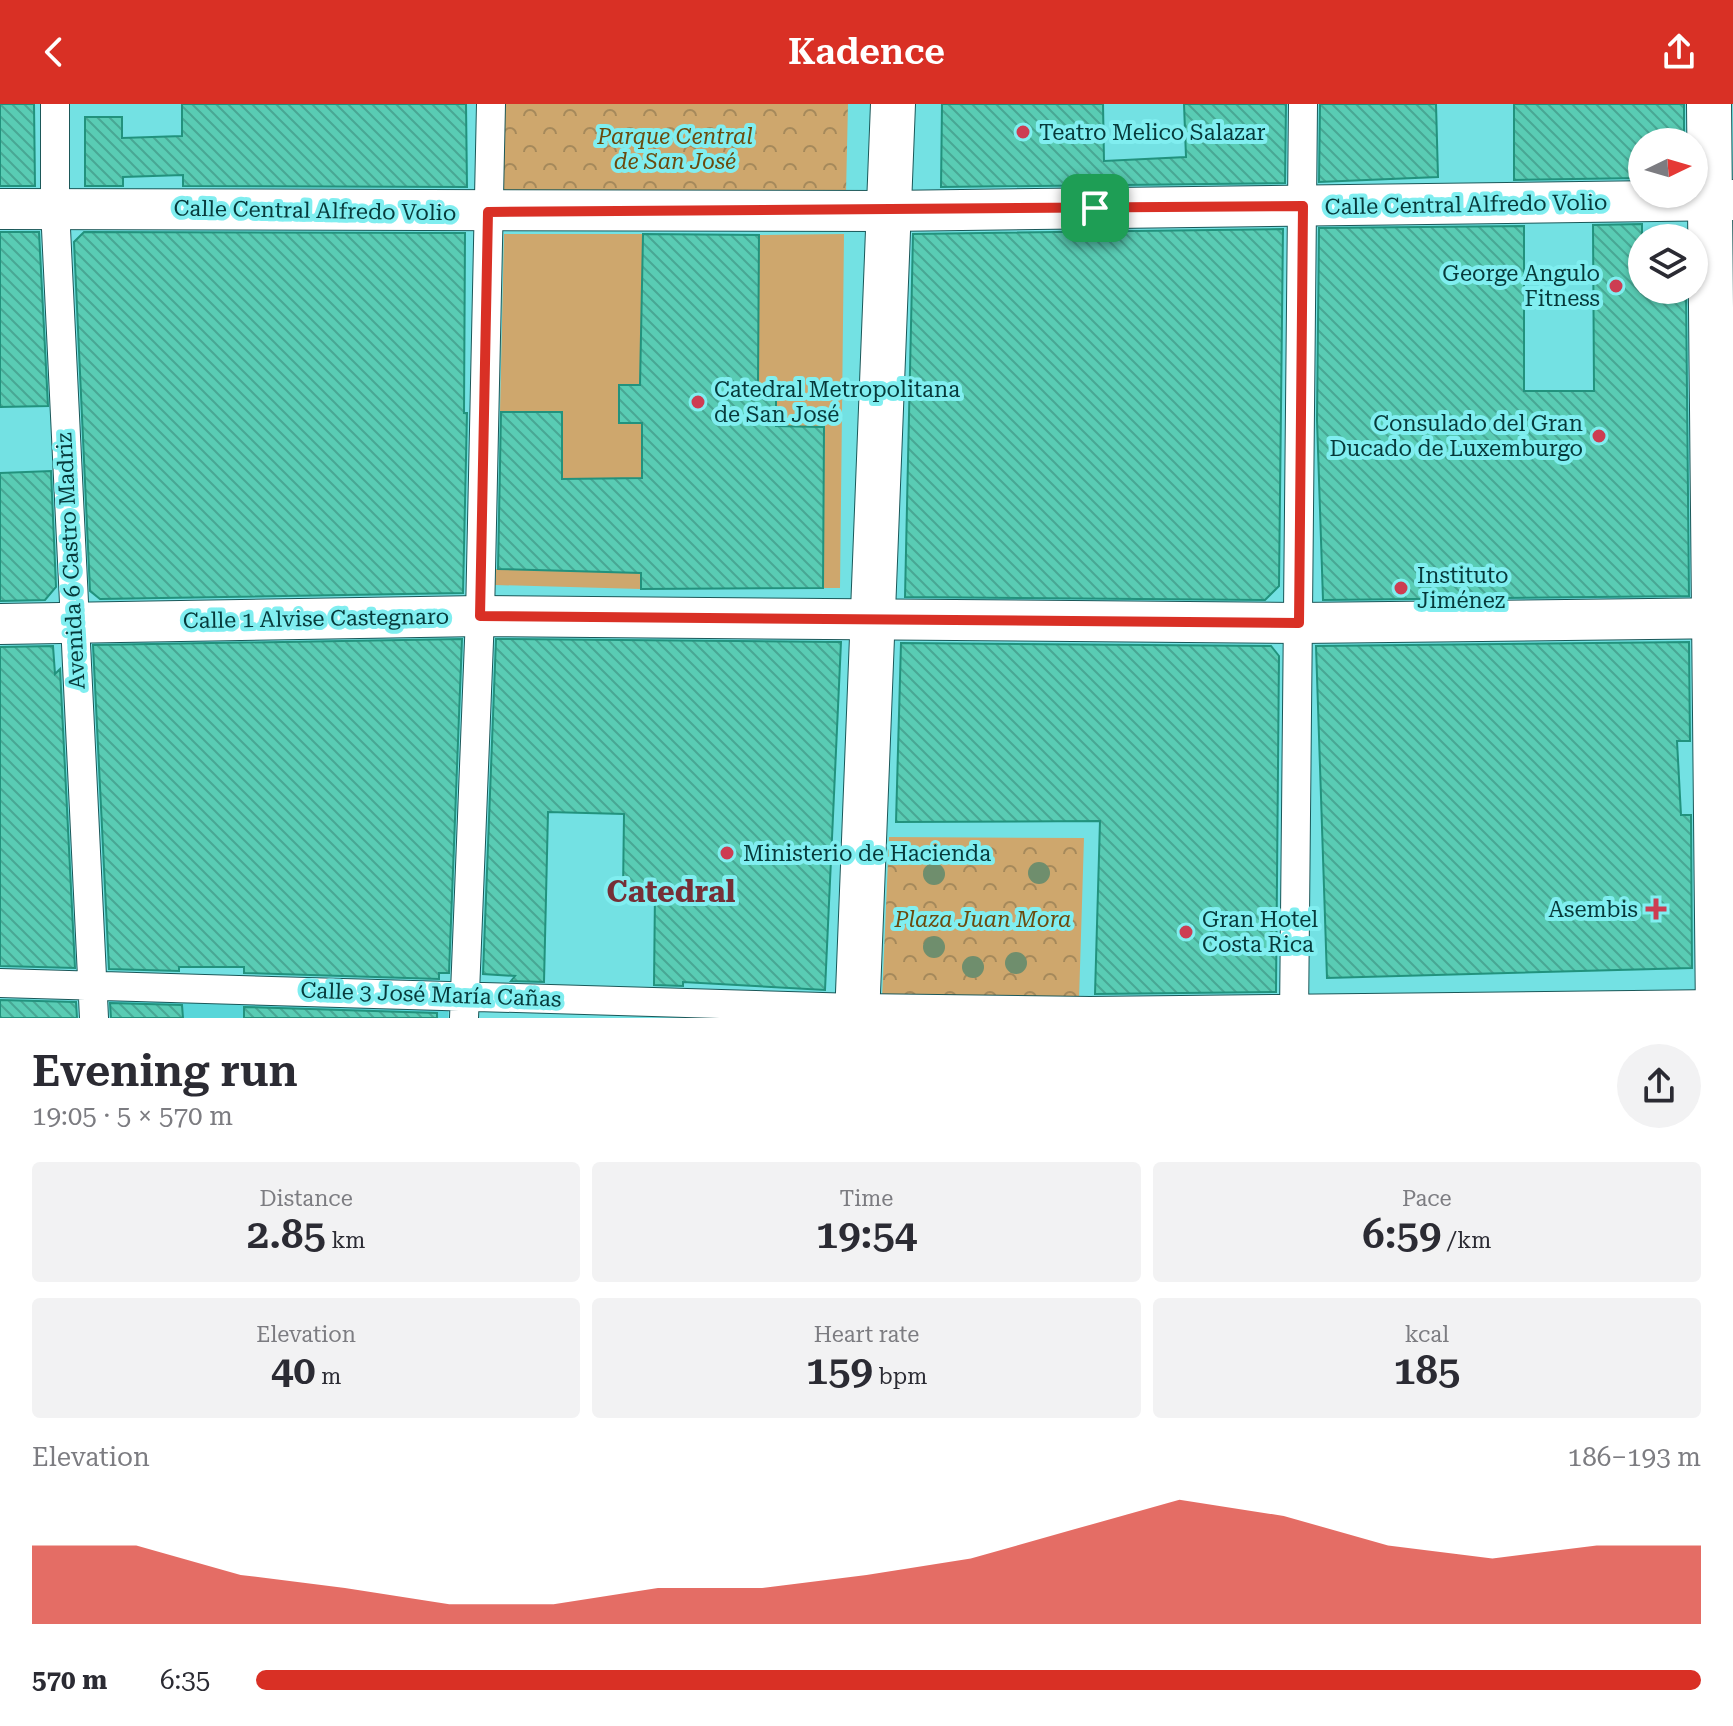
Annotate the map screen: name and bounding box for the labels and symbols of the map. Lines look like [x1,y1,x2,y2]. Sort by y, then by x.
place label: Teatro Melico Salazar [1039,120,1266,145]
marker: Teatro Melico Salazar [1014,123,1032,141]
park label: Parque Central de San José [596,124,753,174]
north arrow [1628,128,1708,208]
pin [1061,174,1129,242]
street label: Calle Central Alfredo Volio [1325,190,1608,219]
street label: Calle Central Alfredo Volio [173,196,456,225]
place label: George Angulo Fitness [1442,261,1600,311]
marker: George Angulo Fitness [1607,277,1625,295]
place label: Catedral Metropolitana de San José [714,377,960,427]
marker: Catedral Metropolitana de San José [689,393,707,411]
place label: Consulado del Gran Ducado de Luxemburgo [1330,411,1583,461]
marker: Consulado del Gran Ducado de Luxemburgo [1590,427,1608,445]
street label: Avenida 6 Castro Madriz [51,432,90,690]
place label: Instituto Jiménez [1417,563,1509,613]
marker: Instituto Jiménez [1392,579,1410,597]
street label: Calle 1 Alvise Castegnaro [183,604,449,633]
place label: Ministerio de Hacienda [743,841,991,866]
marker: Ministerio de Hacienda [718,844,736,862]
district label: Catedral [607,874,736,909]
place label: Asembis [1548,897,1638,922]
marker: Asembis [1645,898,1667,920]
park label: Plaza Juan Mora [894,907,1071,932]
place label: Gran Hotel Costa Rica [1202,907,1318,957]
marker: Gran Hotel Costa Rica [1177,923,1195,941]
street label: Calle 3 José María Cañas [300,977,562,1012]

